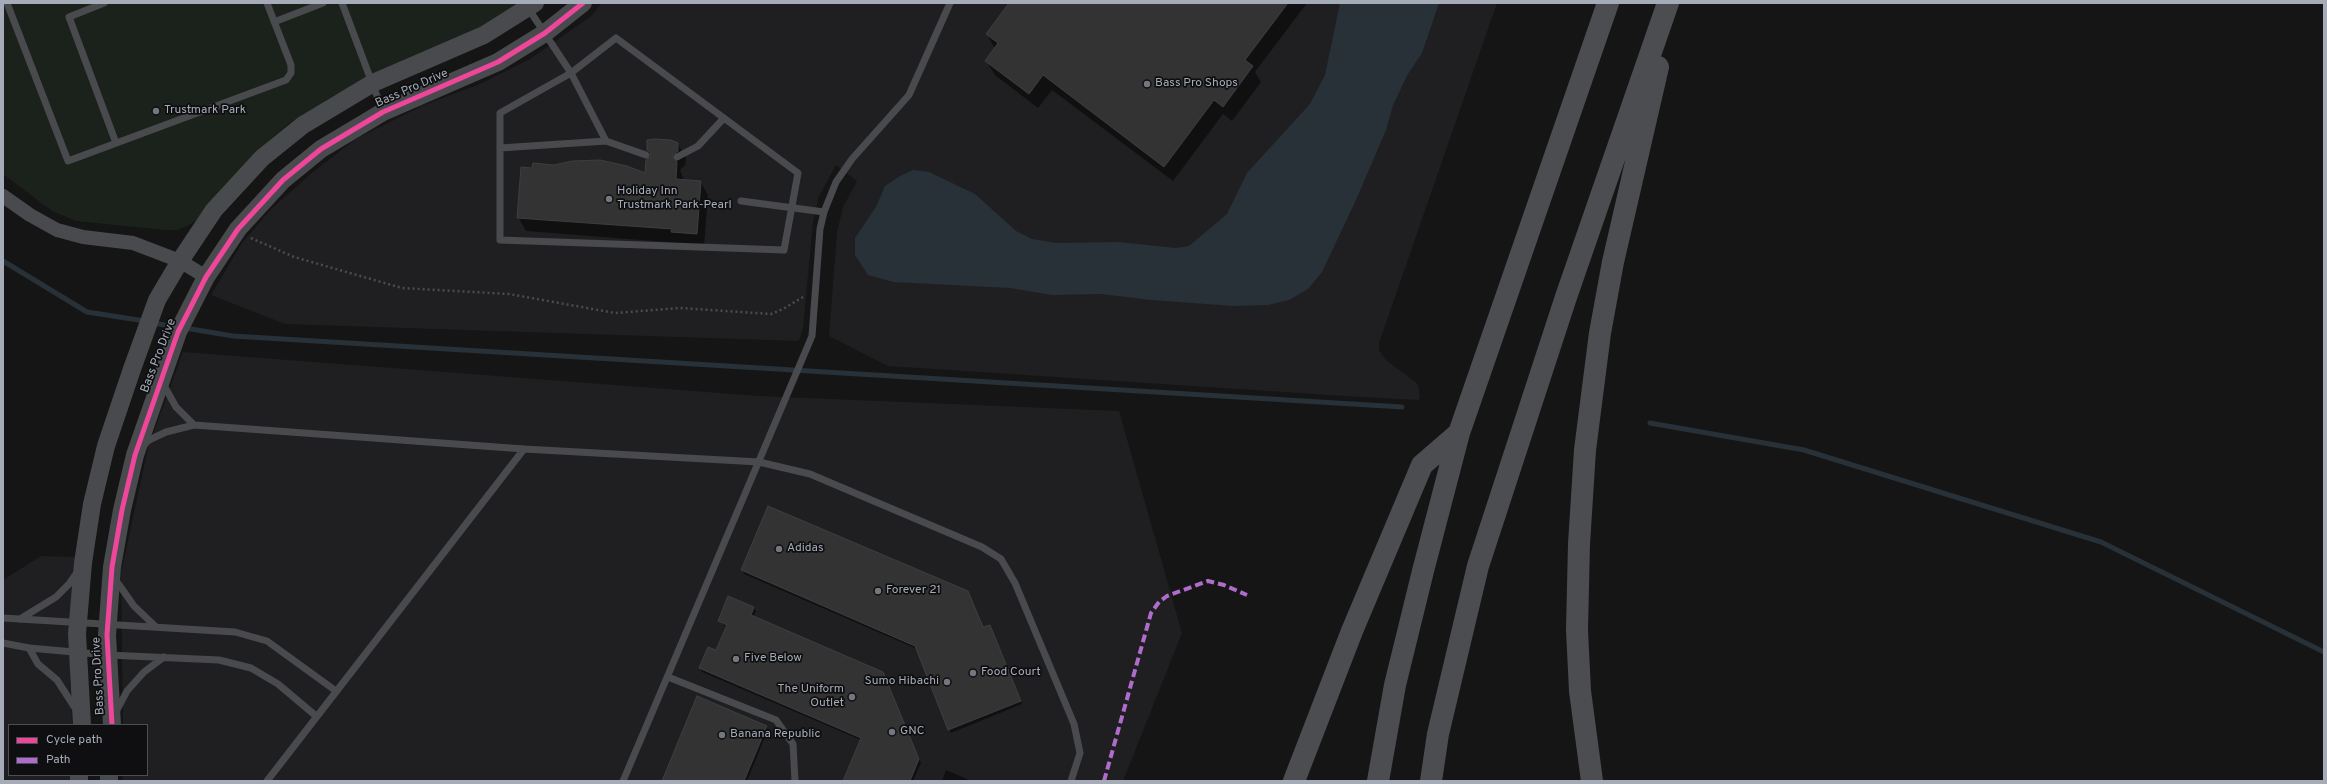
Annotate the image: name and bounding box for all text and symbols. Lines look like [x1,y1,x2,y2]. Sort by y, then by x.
street label: Bass Pro Drive [373,67,451,111]
place label: Bass Pro Shops [1155,77,1238,91]
marker: Bass Pro Shops [1142,79,1152,89]
place label: Trustmark Park [164,104,246,118]
marker: Trustmark Park [151,106,161,116]
place label: Holiday Inn Trustmark Park-Pearl [617,185,732,213]
marker: Holiday Inn Trustmark Park-Pearl [604,194,614,204]
street label: Bass Pro Drive [138,317,180,395]
place label: Adidas [787,542,824,556]
marker: Adidas [774,544,784,554]
place label: Forever 21 [886,584,941,598]
marker: Forever 21 [873,586,883,596]
street label: Bass Pro Drive [90,637,108,715]
place label: Five Below [744,652,802,666]
marker: Five Below [731,654,741,664]
place label: Food Court [981,666,1041,680]
marker: Food Court [968,668,978,678]
place label: Sumo Hibachi [864,675,939,689]
marker: Sumo Hibachi [942,677,952,687]
place label: The Uniform Outlet [778,683,844,711]
marker: The Uniform Outlet [847,692,857,702]
legend [8,724,148,776]
place label: GNC [900,725,925,739]
marker: GNC [887,727,897,737]
place label: Banana Republic [730,728,820,742]
marker: Banana Republic [717,730,727,740]
text: Cycle path [46,732,103,748]
text: Path [46,752,71,768]

